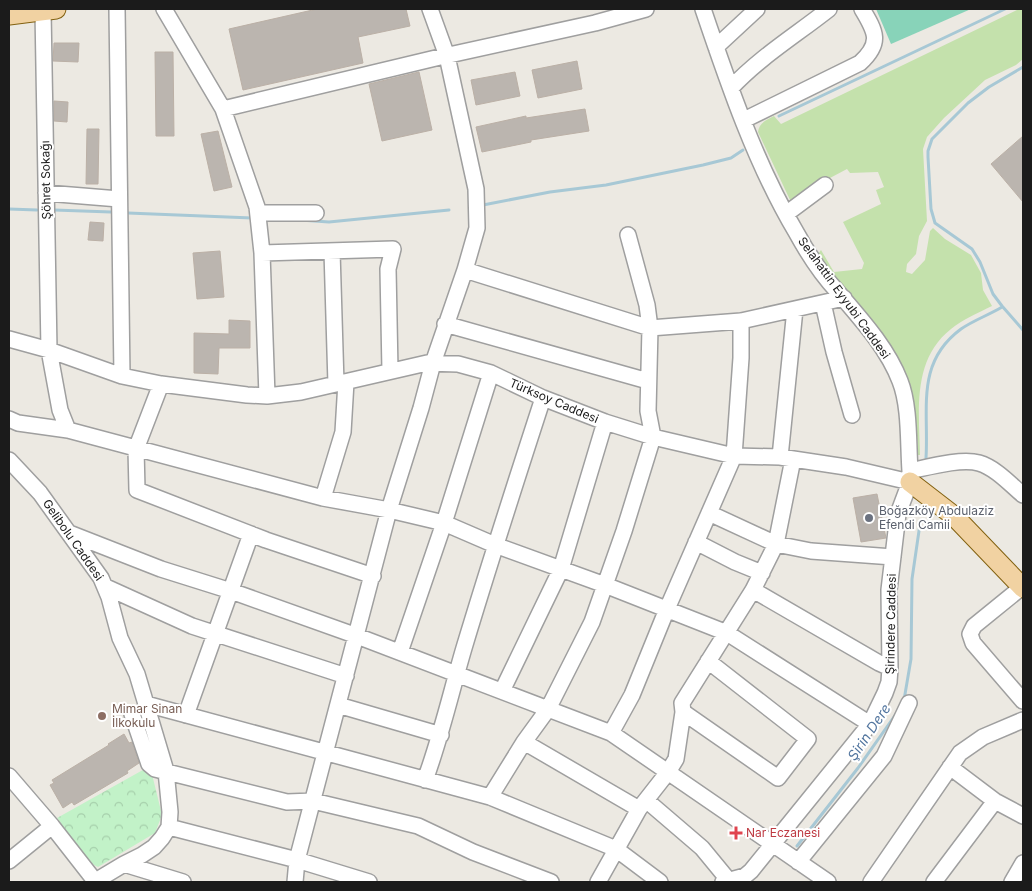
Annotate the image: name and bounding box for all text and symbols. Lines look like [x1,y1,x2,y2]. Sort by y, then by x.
street label: Şöhret Sokağı [37,140,54,220]
street label: Selahattin Eyyubi Caddesi [795,234,894,362]
street label: Türksoy Caddesi [507,375,601,426]
street label: Gelibolu Caddesi [40,496,107,583]
place label: Boğazköy Abdulaziz Efendi Camii [879,503,994,532]
marker: Boğazköy Abdulaziz Efendi Camii [863,512,875,524]
street label: Şirindere Caddesi [882,573,899,675]
water label: Şirin Dere [843,700,894,763]
place label: Mimar Sinan İlkokulu [112,701,182,730]
marker: Mimar Sinan İlkokulu [96,710,108,722]
place label: Nar Eczanesi [746,825,820,840]
marker: Nar Eczanesi [730,827,742,839]

